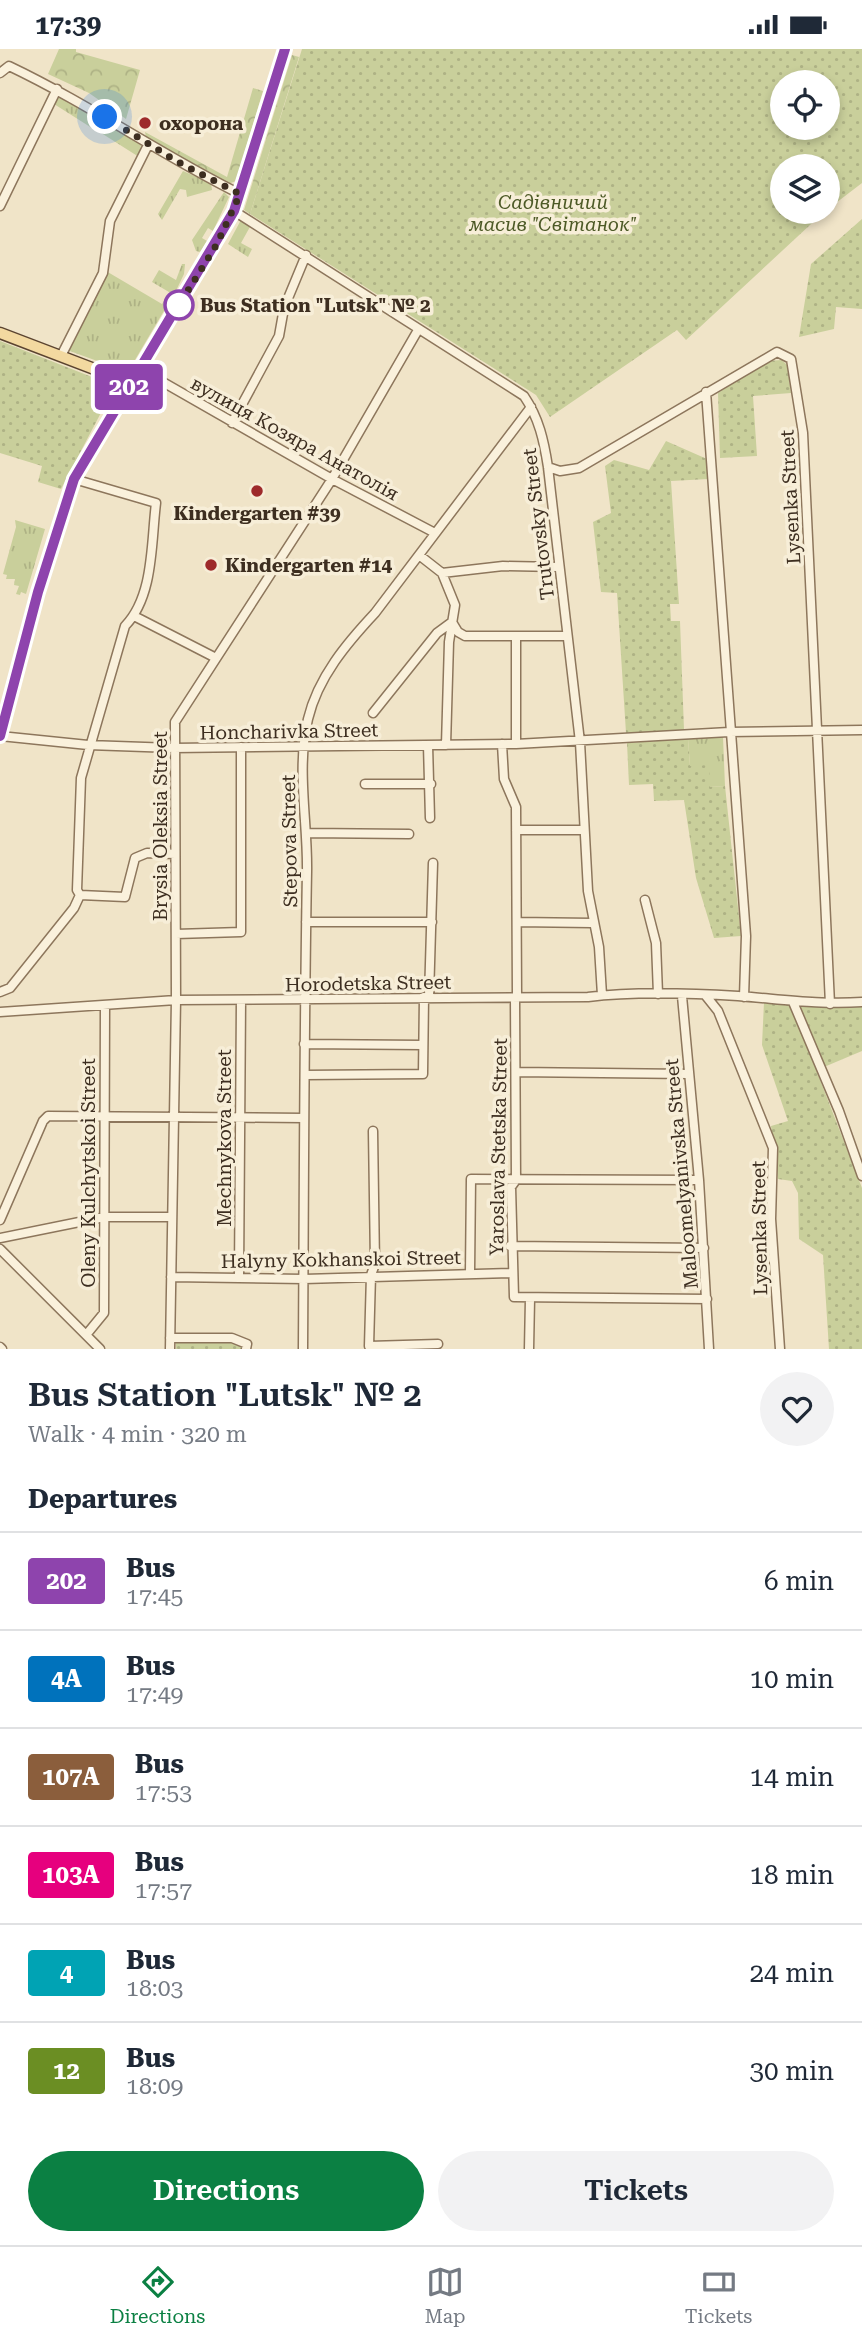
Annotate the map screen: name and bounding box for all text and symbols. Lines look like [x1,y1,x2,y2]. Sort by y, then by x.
text: 17:39 [35,10,101,40]
map controls [770,70,840,224]
button: locate [770,70,840,140]
your location [87,99,122,134]
place label: охорона [159,112,243,135]
marker: охорона [137,115,153,131]
button: layers [770,154,840,224]
park label: Садівничий масив "Світанок" [468,191,637,236]
marker: Bus Station "Lutsk" № 2 [164,290,194,320]
place label: Bus Station "Lutsk" № 2 [200,294,431,317]
line badge: 202 [89,364,169,410]
street label: вулиця Козяра Анатолія [187,372,403,505]
text: 202 [109,373,149,401]
street label: Lysenka Street [775,429,806,565]
street label: Trutovsky Street [518,447,559,601]
marker: Kindergarten #39 [249,483,265,499]
place label: Kindergarten #39 [173,502,341,525]
place label: Kindergarten #14 [225,554,393,577]
marker: Kindergarten #14 [203,557,219,573]
street label: Honcharivka Street [200,718,379,745]
street label: Brysia Oleksia Street [149,731,172,921]
street label: Stepova Street [277,774,302,908]
street label: Horodetska Street [285,971,451,996]
street label: Yaroslava Stetska Street [485,1038,512,1256]
street label: Mechnykova Street [213,1049,236,1227]
street label: Oleny Kulchytskoi Street [77,1058,100,1288]
street label: Maloomelyanivska Street [660,1058,703,1290]
street label: Lysenka Street [747,1160,772,1296]
street label: Halyny Kokhanskoi Street [221,1246,461,1273]
button: heart [760,1372,834,1446]
text: Bus Station "Lutsk" № 2 [28,1375,422,1414]
text: Walk · 4 min · 320 m [28,1421,247,1448]
text: Departures [28,1484,177,1514]
text: Bus [126,1553,175,1583]
text: 6 min [764,1566,834,1596]
text: 202 [46,1567,87,1595]
text: 17:45 [126,1583,183,1610]
text: Bus [126,1651,175,1681]
text: 10 min [750,1664,834,1694]
text: 4А [51,1665,82,1693]
text: 17:49 [126,1681,183,1708]
text: Bus [135,1749,184,1779]
text: 14 min [750,1762,834,1792]
text: 107А [42,1763,100,1791]
text: 17:53 [135,1779,192,1806]
text: Bus [135,1847,184,1877]
text: 18 min [750,1860,834,1890]
text: 103А [42,1861,100,1889]
text: 17:57 [135,1877,192,1904]
text: Bus [126,1945,175,1975]
text: 24 min [750,1958,834,1988]
text: 4 [60,1959,73,1987]
text: 18:03 [126,1975,183,2002]
text: Bus [126,2043,175,2073]
text: 30 min [750,2056,834,2086]
text: 12 [53,2057,80,2085]
text: 18:09 [126,2073,183,2100]
button: Directions [28,2151,424,2231]
button: Tickets [438,2151,834,2231]
tab: Directions [110,2263,205,2328]
tab: Map [425,2263,465,2328]
tab: Tickets [685,2263,752,2328]

